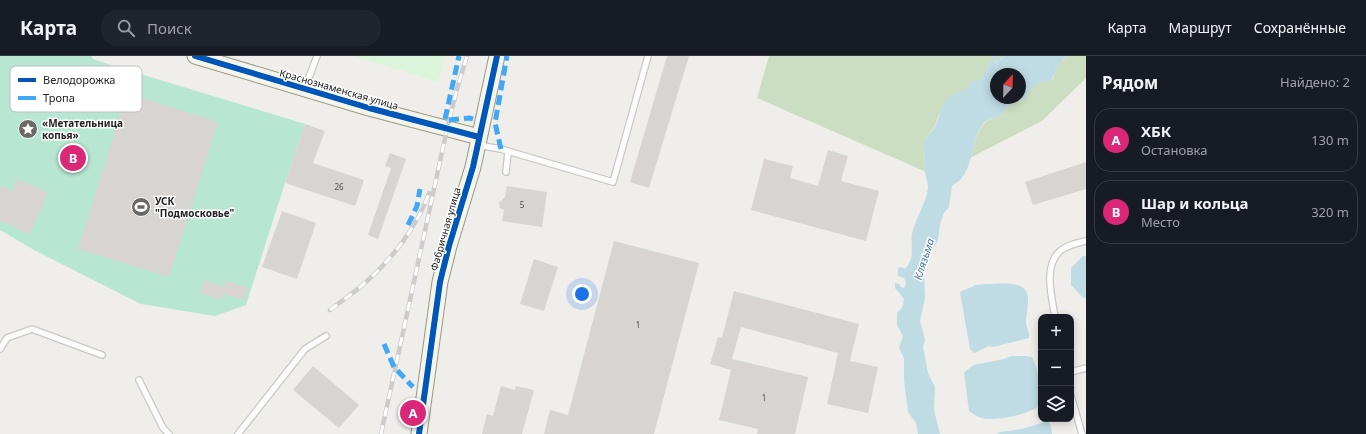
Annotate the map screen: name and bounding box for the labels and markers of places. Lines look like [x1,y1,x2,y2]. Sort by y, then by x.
place label: «Метательница копья» [42,116,123,142]
place icon: «Метательница копья» [17,118,39,140]
pin: B [60,143,86,173]
place label: УСК "Подмосковье" [155,194,235,220]
sports icon: УСК "Подмосковье" [130,196,152,218]
pin: A [400,398,426,428]

